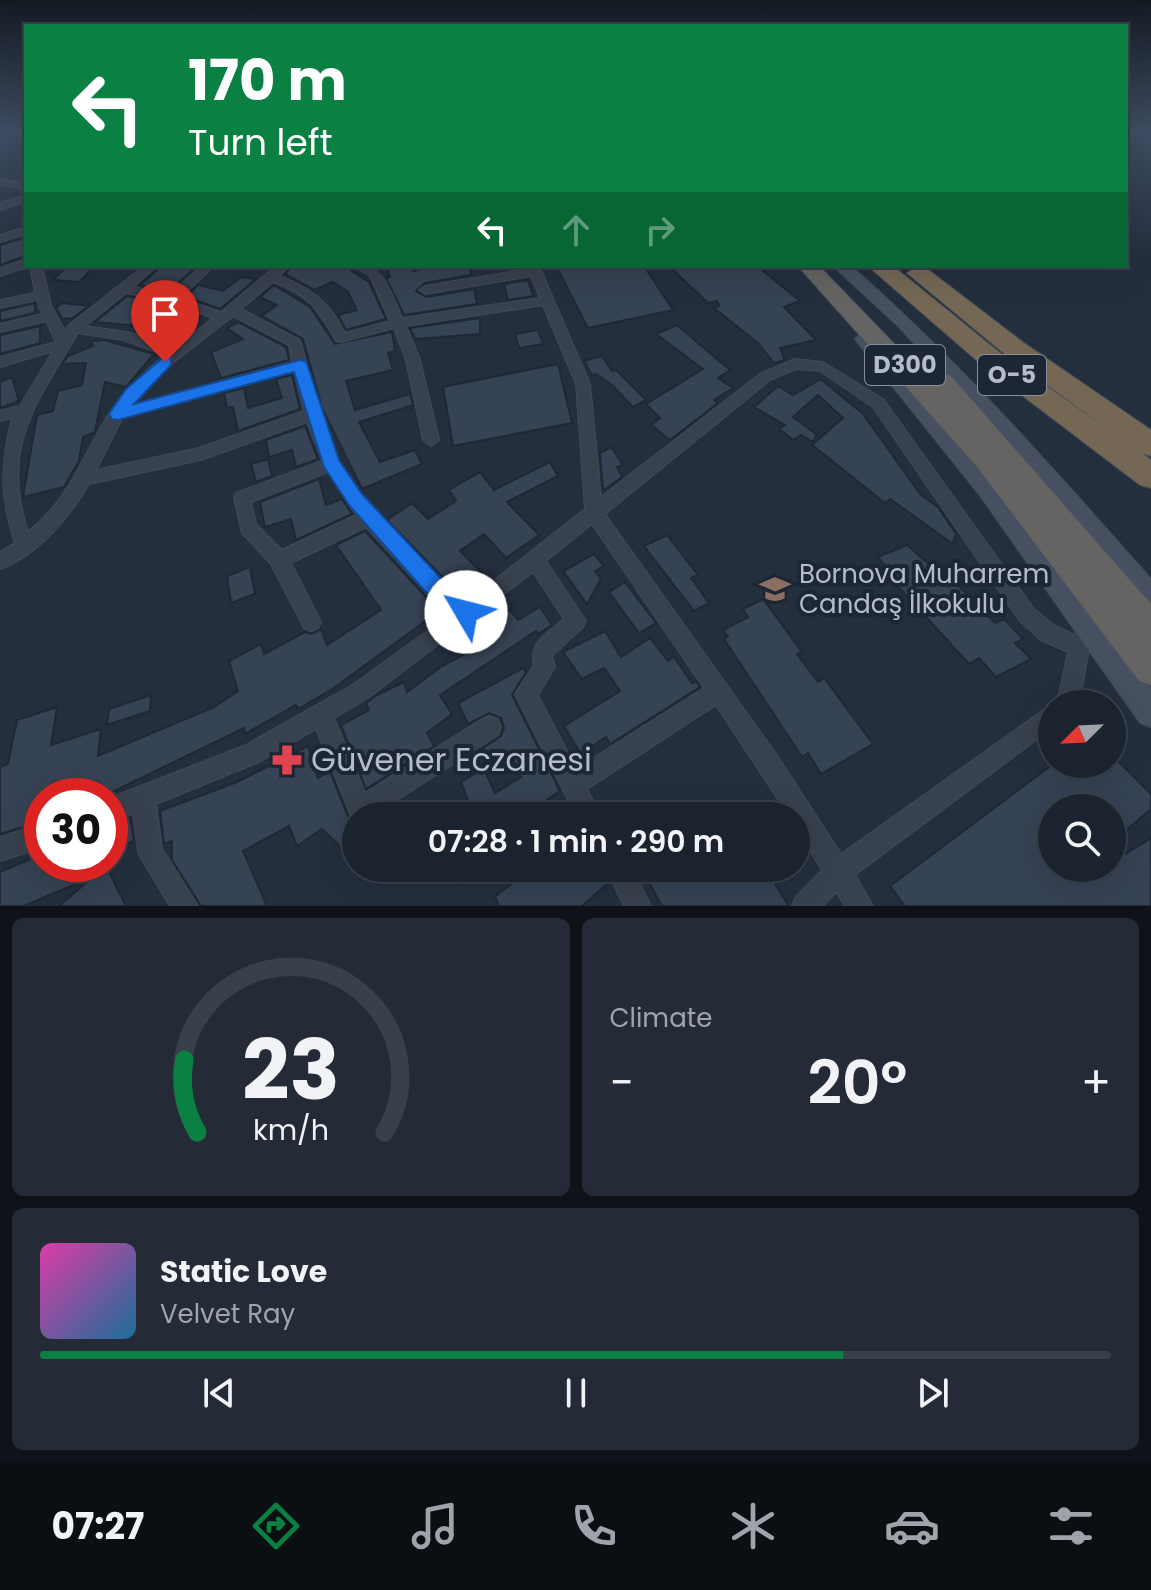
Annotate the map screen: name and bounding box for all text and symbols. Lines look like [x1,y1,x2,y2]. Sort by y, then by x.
text: 170 m [188,41,347,120]
icon: left [56,56,160,160]
text: Turn left [188,117,333,168]
icon: left [470,208,514,252]
icon: ahead [554,208,598,252]
icon: right [638,208,682,252]
pin [131,280,199,362]
icon: arrive [143,292,187,336]
road number: D300 [865,345,945,385]
road number: O-5 [978,355,1046,395]
place label: Bornova Muharrem Candaş İlkokulu [799,556,1049,622]
position arrow [424,570,508,654]
school or university icon: Bornova Muharrem Candaş İlkokulu [758,572,792,606]
north arrow [1038,690,1126,778]
map controls [1038,690,1126,882]
place label: Güvener Eczanesi [311,737,592,782]
pharmacy icon: Güvener Eczanesi [270,743,304,777]
speed limit sign: 30 [24,778,128,882]
button: search [1038,794,1126,882]
text: 07:28 · 1 min · 290 m [428,820,724,863]
text: Climate [610,1000,712,1036]
text: 23 [242,1012,340,1128]
text: 20° [807,1041,907,1125]
text: − [610,1052,634,1113]
text: + [1081,1052,1111,1113]
text: km/h [253,1110,329,1150]
text: Static Love [160,1250,327,1293]
text: Velvet Ray [160,1296,295,1332]
icon: previous [197,1371,241,1415]
icon: pause [554,1371,598,1415]
icon: next [911,1371,955,1415]
icon: directions [248,1498,304,1554]
icon: music [407,1498,463,1554]
icon: phone [566,1498,622,1554]
icon: climate [725,1498,781,1554]
icon: car [884,1498,940,1554]
icon: filters [1043,1498,1099,1554]
text: 07:27 [52,1501,144,1552]

